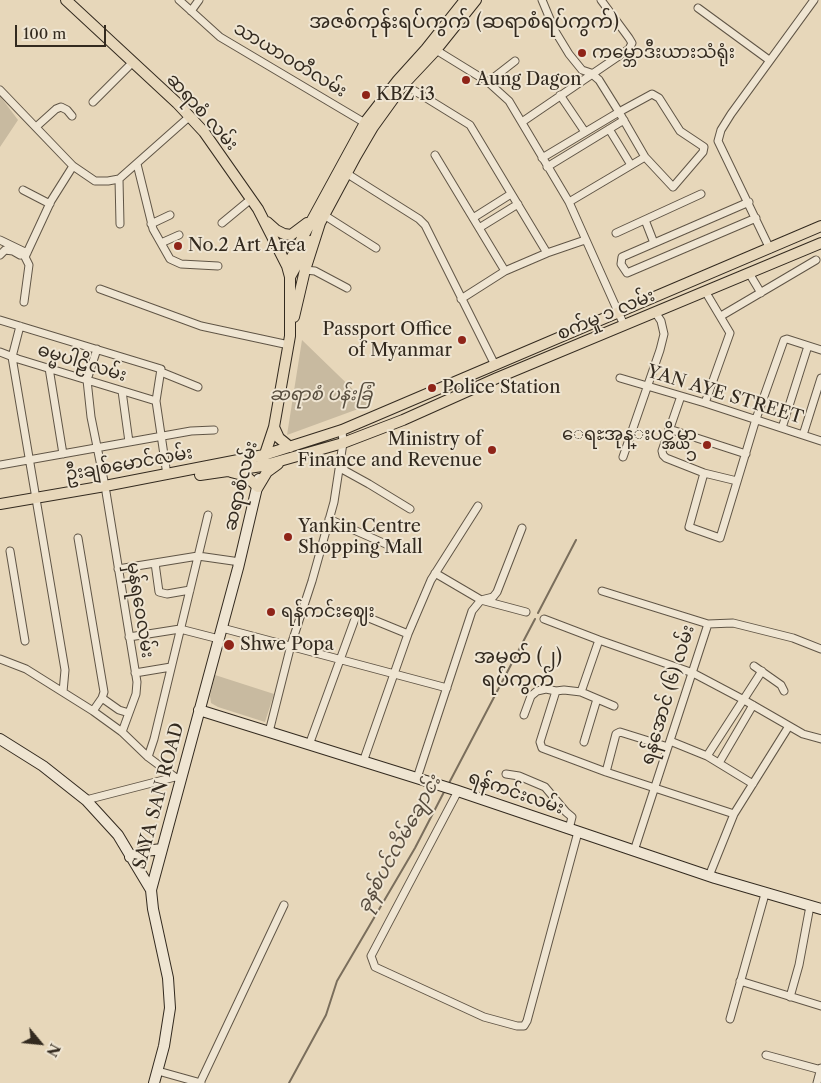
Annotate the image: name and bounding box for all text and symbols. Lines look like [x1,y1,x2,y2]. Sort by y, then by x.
district label: အဇစ်ကုန်းရပ်ကွက် (ဆရာစံရပ်ကွက်) [309,10,619,34]
scale bar [18,15,109,47]
street label: သာယာဝတီလမ်း [230,18,350,102]
text: 100 m [23,24,66,43]
place label: ကမ္ဘောဒီးယားသံရုံး [592,42,735,64]
marker: ကမ္ဘောဒီးယားသံရုံး [576,47,588,59]
street label: ဆရာစံ လမ်း [162,69,242,155]
place label: Aung Dagon [476,69,582,91]
marker: Aung Dagon [460,74,472,86]
place label: KBZ i3 [376,84,435,106]
marker: KBZ i3 [360,89,372,101]
place label: No.2 Art Area [188,235,306,257]
marker: No.2 Art Area [172,240,184,252]
street label: စက်မှု ၁ လမ်း [554,285,658,345]
place label: Passport Office of Myanmar [323,319,452,362]
marker: Passport Office of Myanmar [456,334,468,346]
street label: ဓမ္မပါဠိလမ်း [35,339,129,387]
street label: YAN AYE STREET [644,361,806,429]
place label: Police Station [442,377,560,399]
marker: Police Station [426,382,438,394]
park label: ဆရာစံ ပန်းခြံ [270,384,372,406]
place label: ေရႊအုန္းပင္အိမ္ယာ ၁ [562,424,697,466]
place label: Ministry of Finance and Revenue [297,429,482,472]
street label: ဆရာစံလမ်း [219,439,263,533]
marker: ေရႊအုန္းပင္အိမ္ယာ ၁ [701,439,713,451]
street label: ဦးချစ်မောင်လမ်း [64,442,194,486]
marker: Ministry of Finance and Revenue [486,444,498,456]
place label: Yankin Centre Shopping Mall [298,516,423,558]
marker: Yankin Centre Shopping Mall [282,531,294,543]
street label: မှန်ရဝေလမ်း [122,561,158,659]
place label: ရန်ကင်းဈေး [281,601,375,623]
marker: ရန်ကင်းဈေး [265,606,277,618]
street label: ရန်အောင် (၆) လမ်း [636,622,700,768]
place label: Shwe Popa [240,634,334,656]
marker: Shwe Popa [222,638,236,652]
district label: အမှတ် (၂) ရပ်ကွက် [474,645,562,692]
street label: SAYA SAN ROAD [129,720,189,872]
street label: ရန်ကင်းလမ်း [465,767,567,819]
water label: ခုနစ်ပင်လိမ်ချောင်း [352,772,446,916]
north arrow [15,1018,65,1068]
text: N [42,1040,64,1060]

